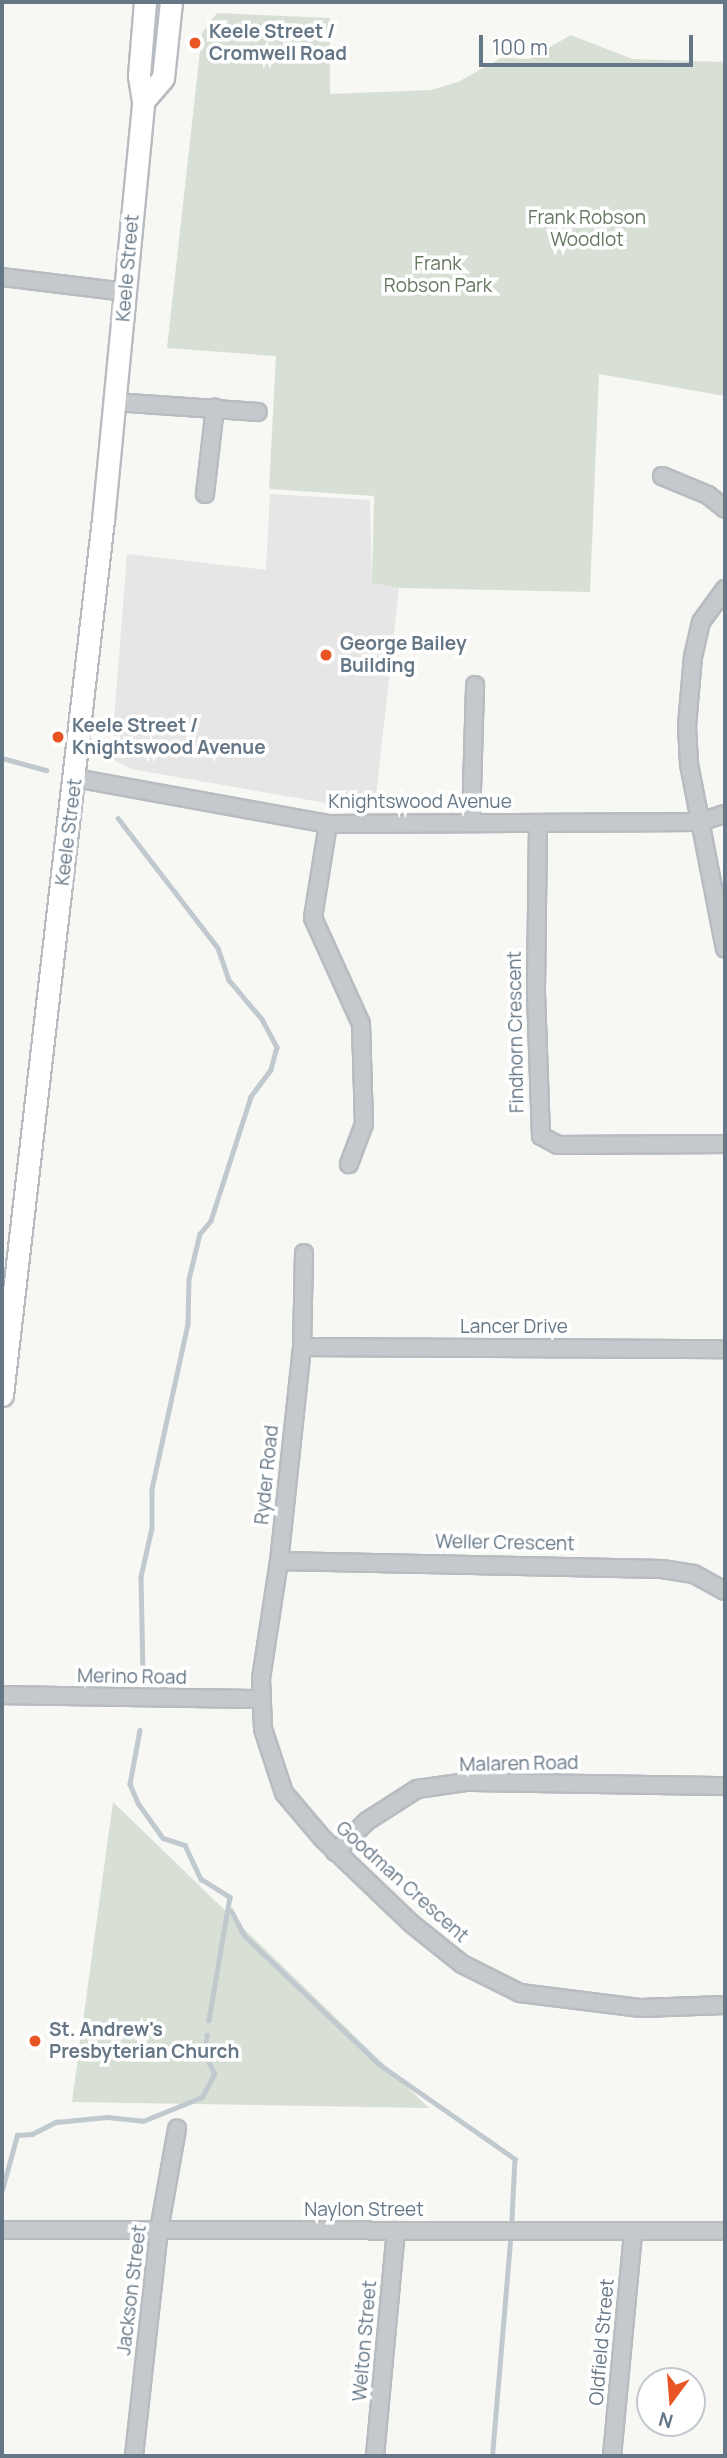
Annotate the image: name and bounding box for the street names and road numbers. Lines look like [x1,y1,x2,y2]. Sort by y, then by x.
street label: Keele Street [112,213,144,323]
street label: Keele Street [51,777,87,887]
street label: Knightswood Avenue [328,791,512,813]
street label: Findhorn Crescent [503,951,529,1113]
street label: Lancer Drive [460,1316,568,1338]
street label: Ryder Road [250,1424,284,1526]
street label: Weller Crescent [435,1530,575,1556]
street label: Merino Road [77,1665,187,1689]
street label: Malaren Road [459,1752,579,1776]
street label: Goodman Crescent [331,1817,473,1947]
street label: Naylon Street [304,2199,424,2221]
street label: Jackson Street [113,2223,151,2357]
street label: Oldfield Street [585,2278,619,2406]
street label: Welton Street [348,2279,382,2403]

